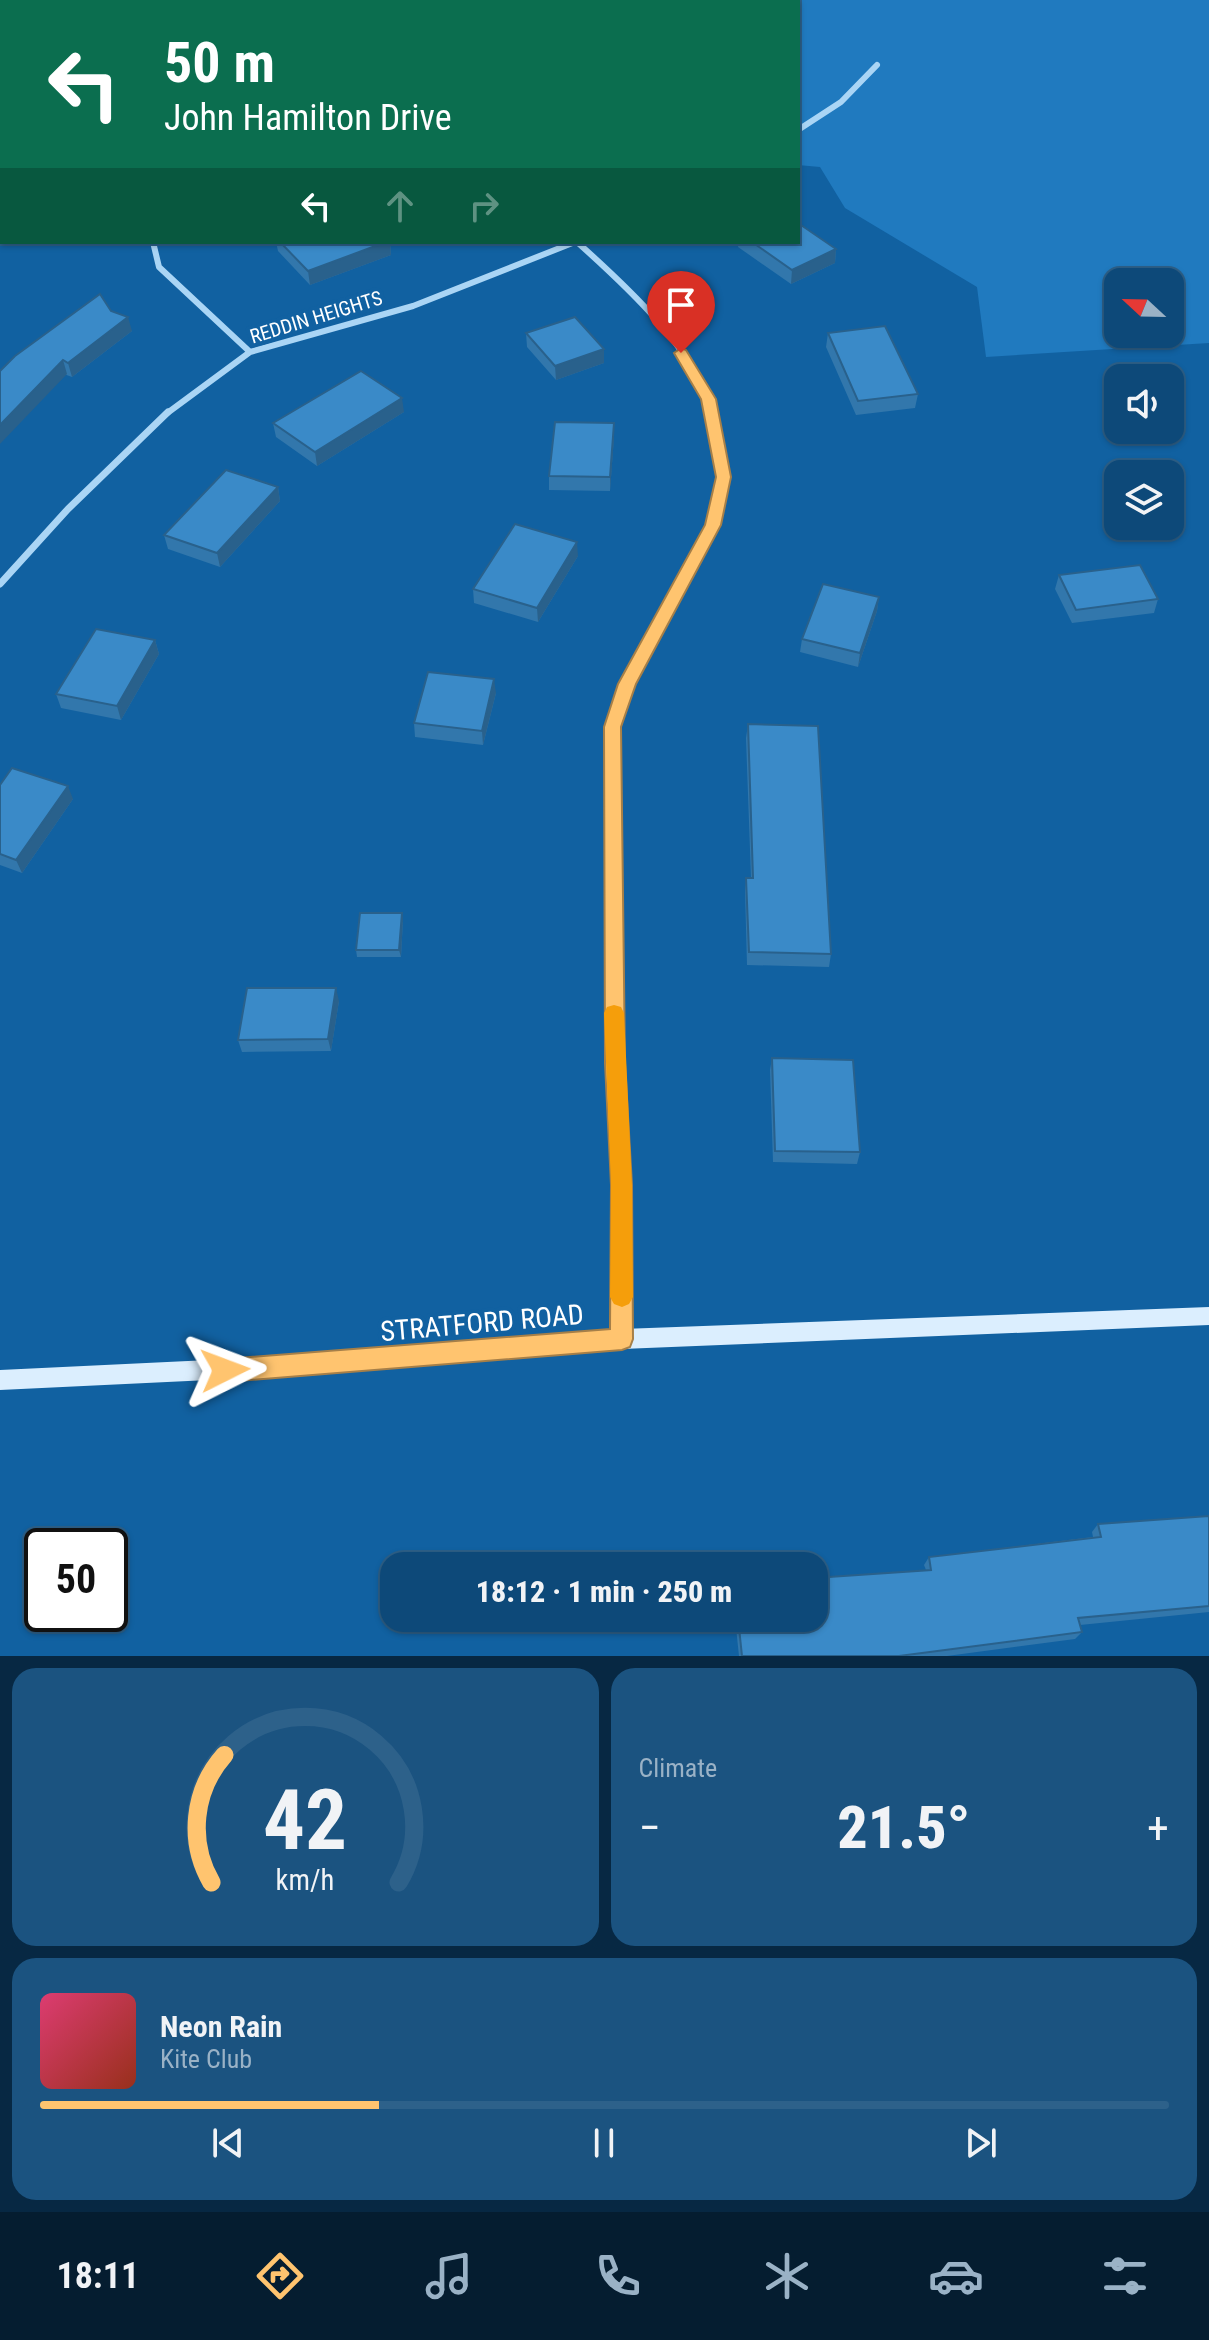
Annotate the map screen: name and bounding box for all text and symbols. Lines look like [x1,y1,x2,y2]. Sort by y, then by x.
text: 50 m [164,30,275,96]
icon: left [32,32,136,136]
text: John Hamilton Drive [164,97,452,139]
icon: left [294,184,338,228]
icon: ahead [378,184,422,228]
icon: right [462,184,506,228]
north arrow [1104,268,1184,348]
map controls [1104,268,1184,540]
pin [647,271,715,353]
icon: arrive [659,283,703,327]
street label: REDDIN HEIGHTS [247,285,385,349]
button: sound [1104,364,1184,444]
button: layers [1104,460,1184,540]
street label: STRATFORD ROAD [379,1298,585,1348]
position arrow [183,1328,267,1412]
speed limit sign: 50 [24,1528,128,1632]
text: 18:12 · 1 min · 250 m [476,1574,732,1609]
text: Climate [639,1753,717,1783]
text: 42 [263,1772,347,1869]
text: 21.5° [837,1792,970,1863]
text: − [639,1802,661,1854]
text: + [1147,1802,1169,1854]
text: km/h [276,1863,335,1897]
text: Neon Rain [160,2009,282,2044]
text: Kite Club [160,2044,252,2074]
icon: previous [206,2121,250,2165]
icon: pause [582,2121,626,2165]
icon: next [959,2121,1003,2165]
icon: directions [252,2248,308,2304]
icon: music [421,2248,477,2304]
icon: phone [590,2248,646,2304]
icon: climate [759,2248,815,2304]
icon: car [928,2248,984,2304]
icon: filters [1097,2248,1153,2304]
text: 18:11 [56,2255,139,2297]

